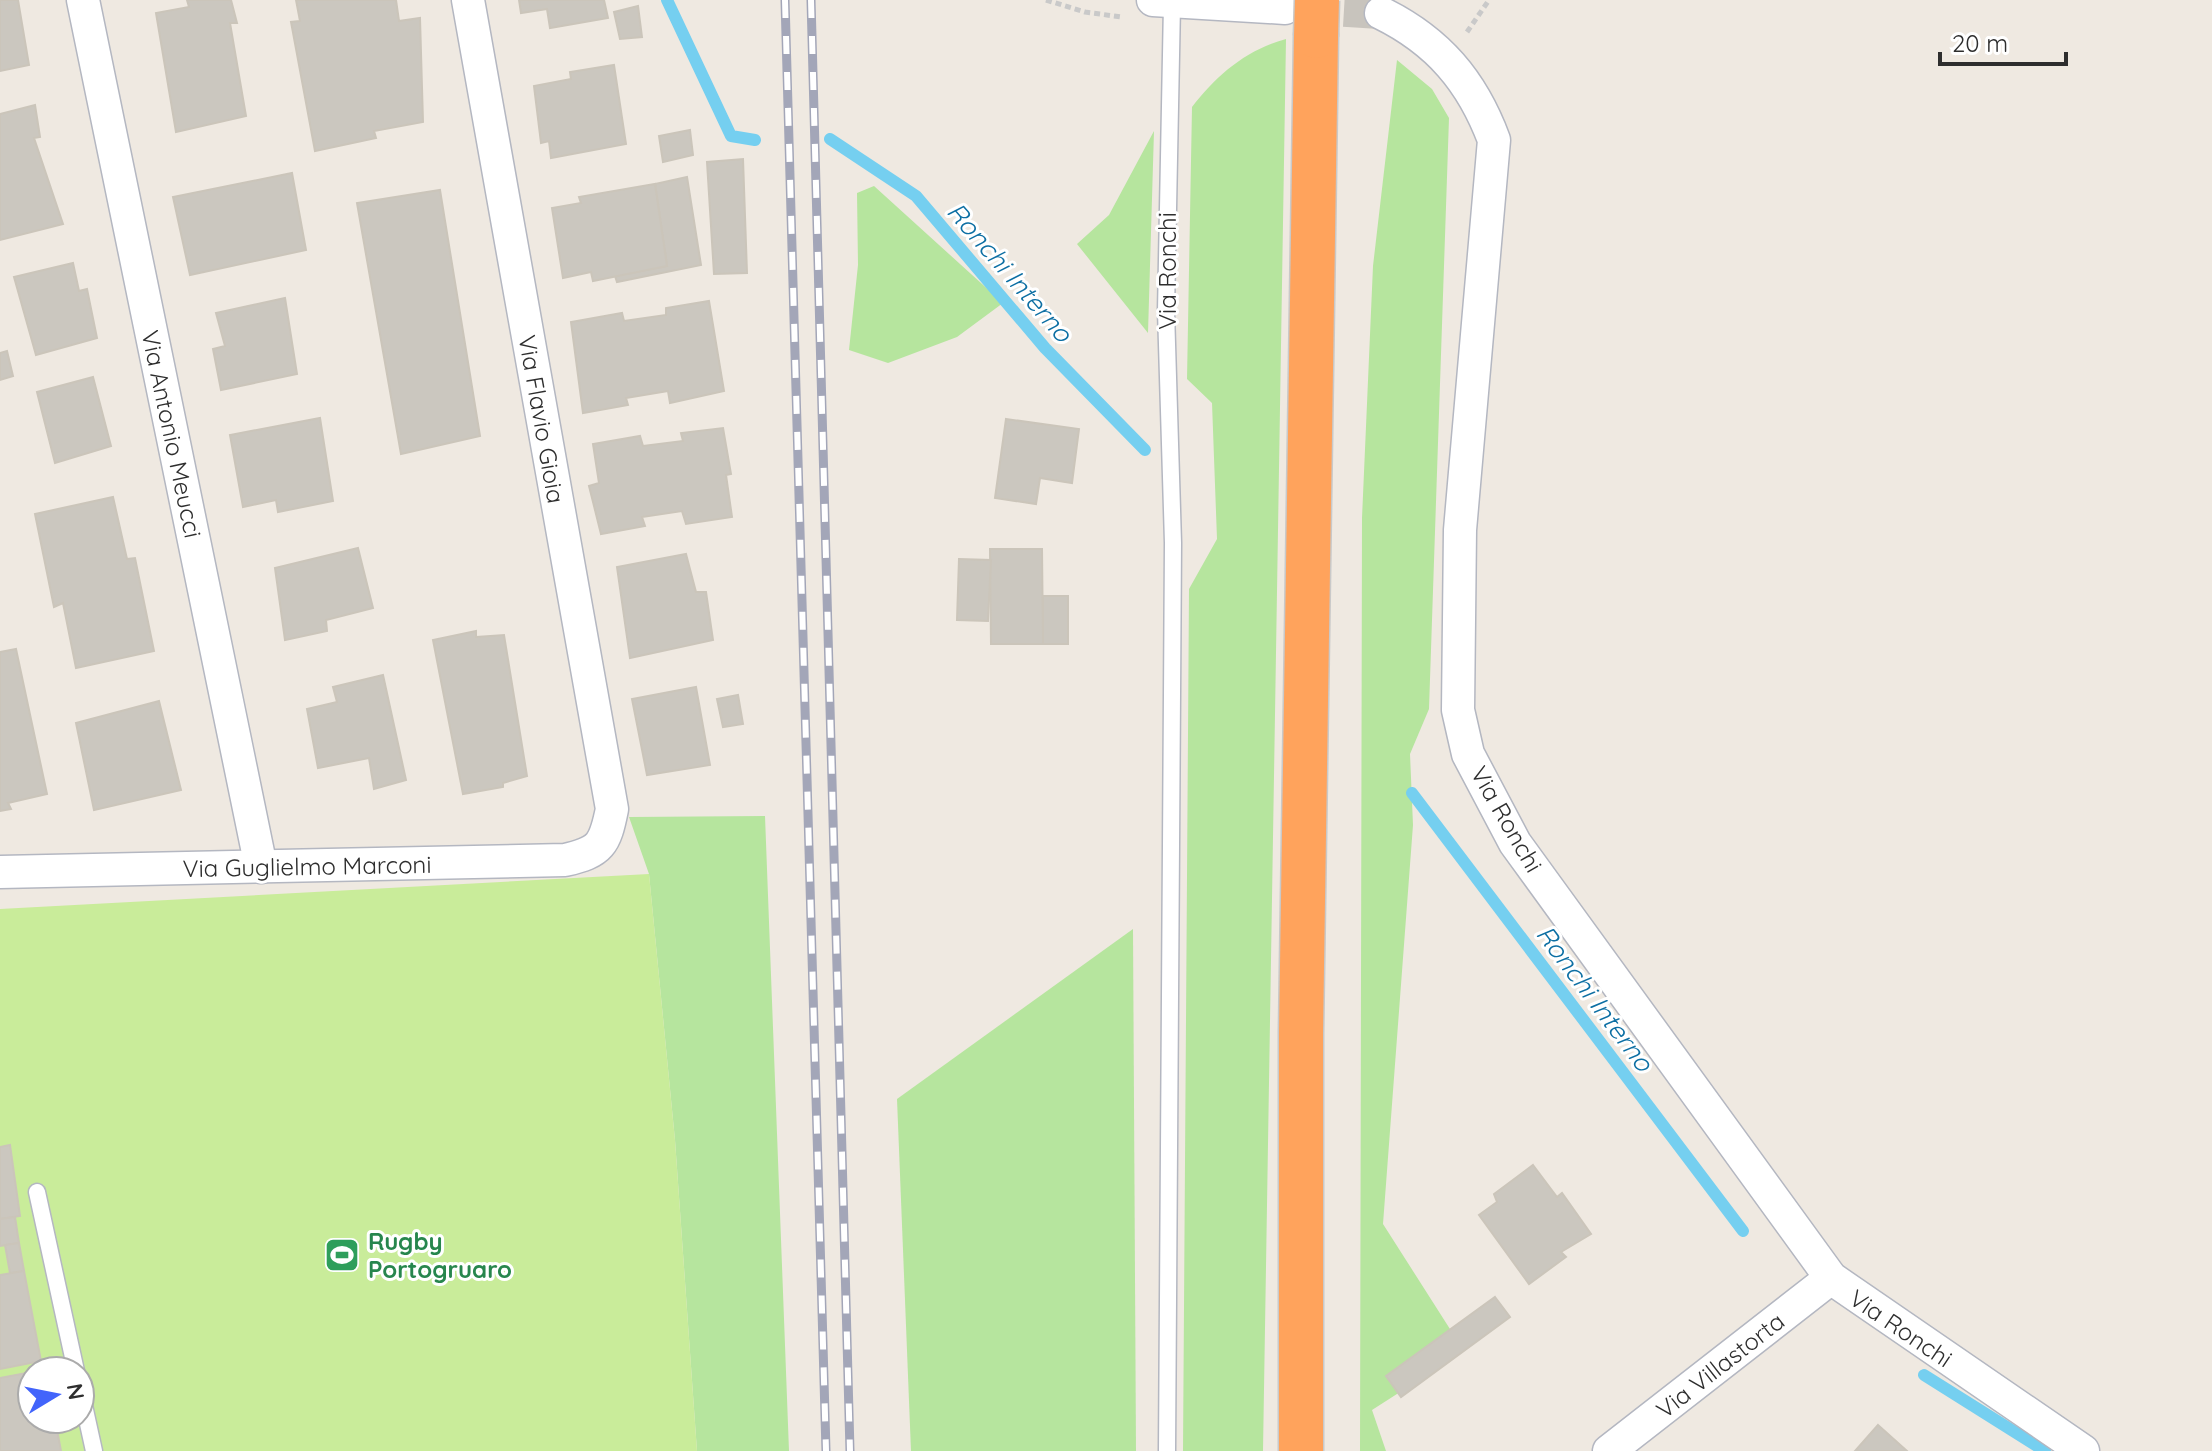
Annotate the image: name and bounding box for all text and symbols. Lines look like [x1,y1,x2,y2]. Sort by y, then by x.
scale bar [1940,16,2066,66]
text: 20 m [1952,28,2008,58]
water label: Ronchi Interno [940,195,1081,350]
street label: Via Ronchi [1152,212,1182,330]
street label: Via Antonio Meucci [135,328,209,540]
street label: Via Flavio Gioia [512,332,572,506]
street label: Via Ronchi [1465,761,1549,877]
street label: Via Guglielmo Marconi [182,849,432,883]
water label: Ronchi Interno [1529,918,1661,1079]
place label: Rugby Portogruaro [368,1226,512,1284]
sports icon: Rugby Portogruaro [323,1236,361,1274]
street label: Via Ronchi [1844,1283,1958,1373]
street label: Via Villastorta [1650,1306,1790,1424]
north arrow [16,1355,96,1435]
text: N [61,1381,91,1402]

